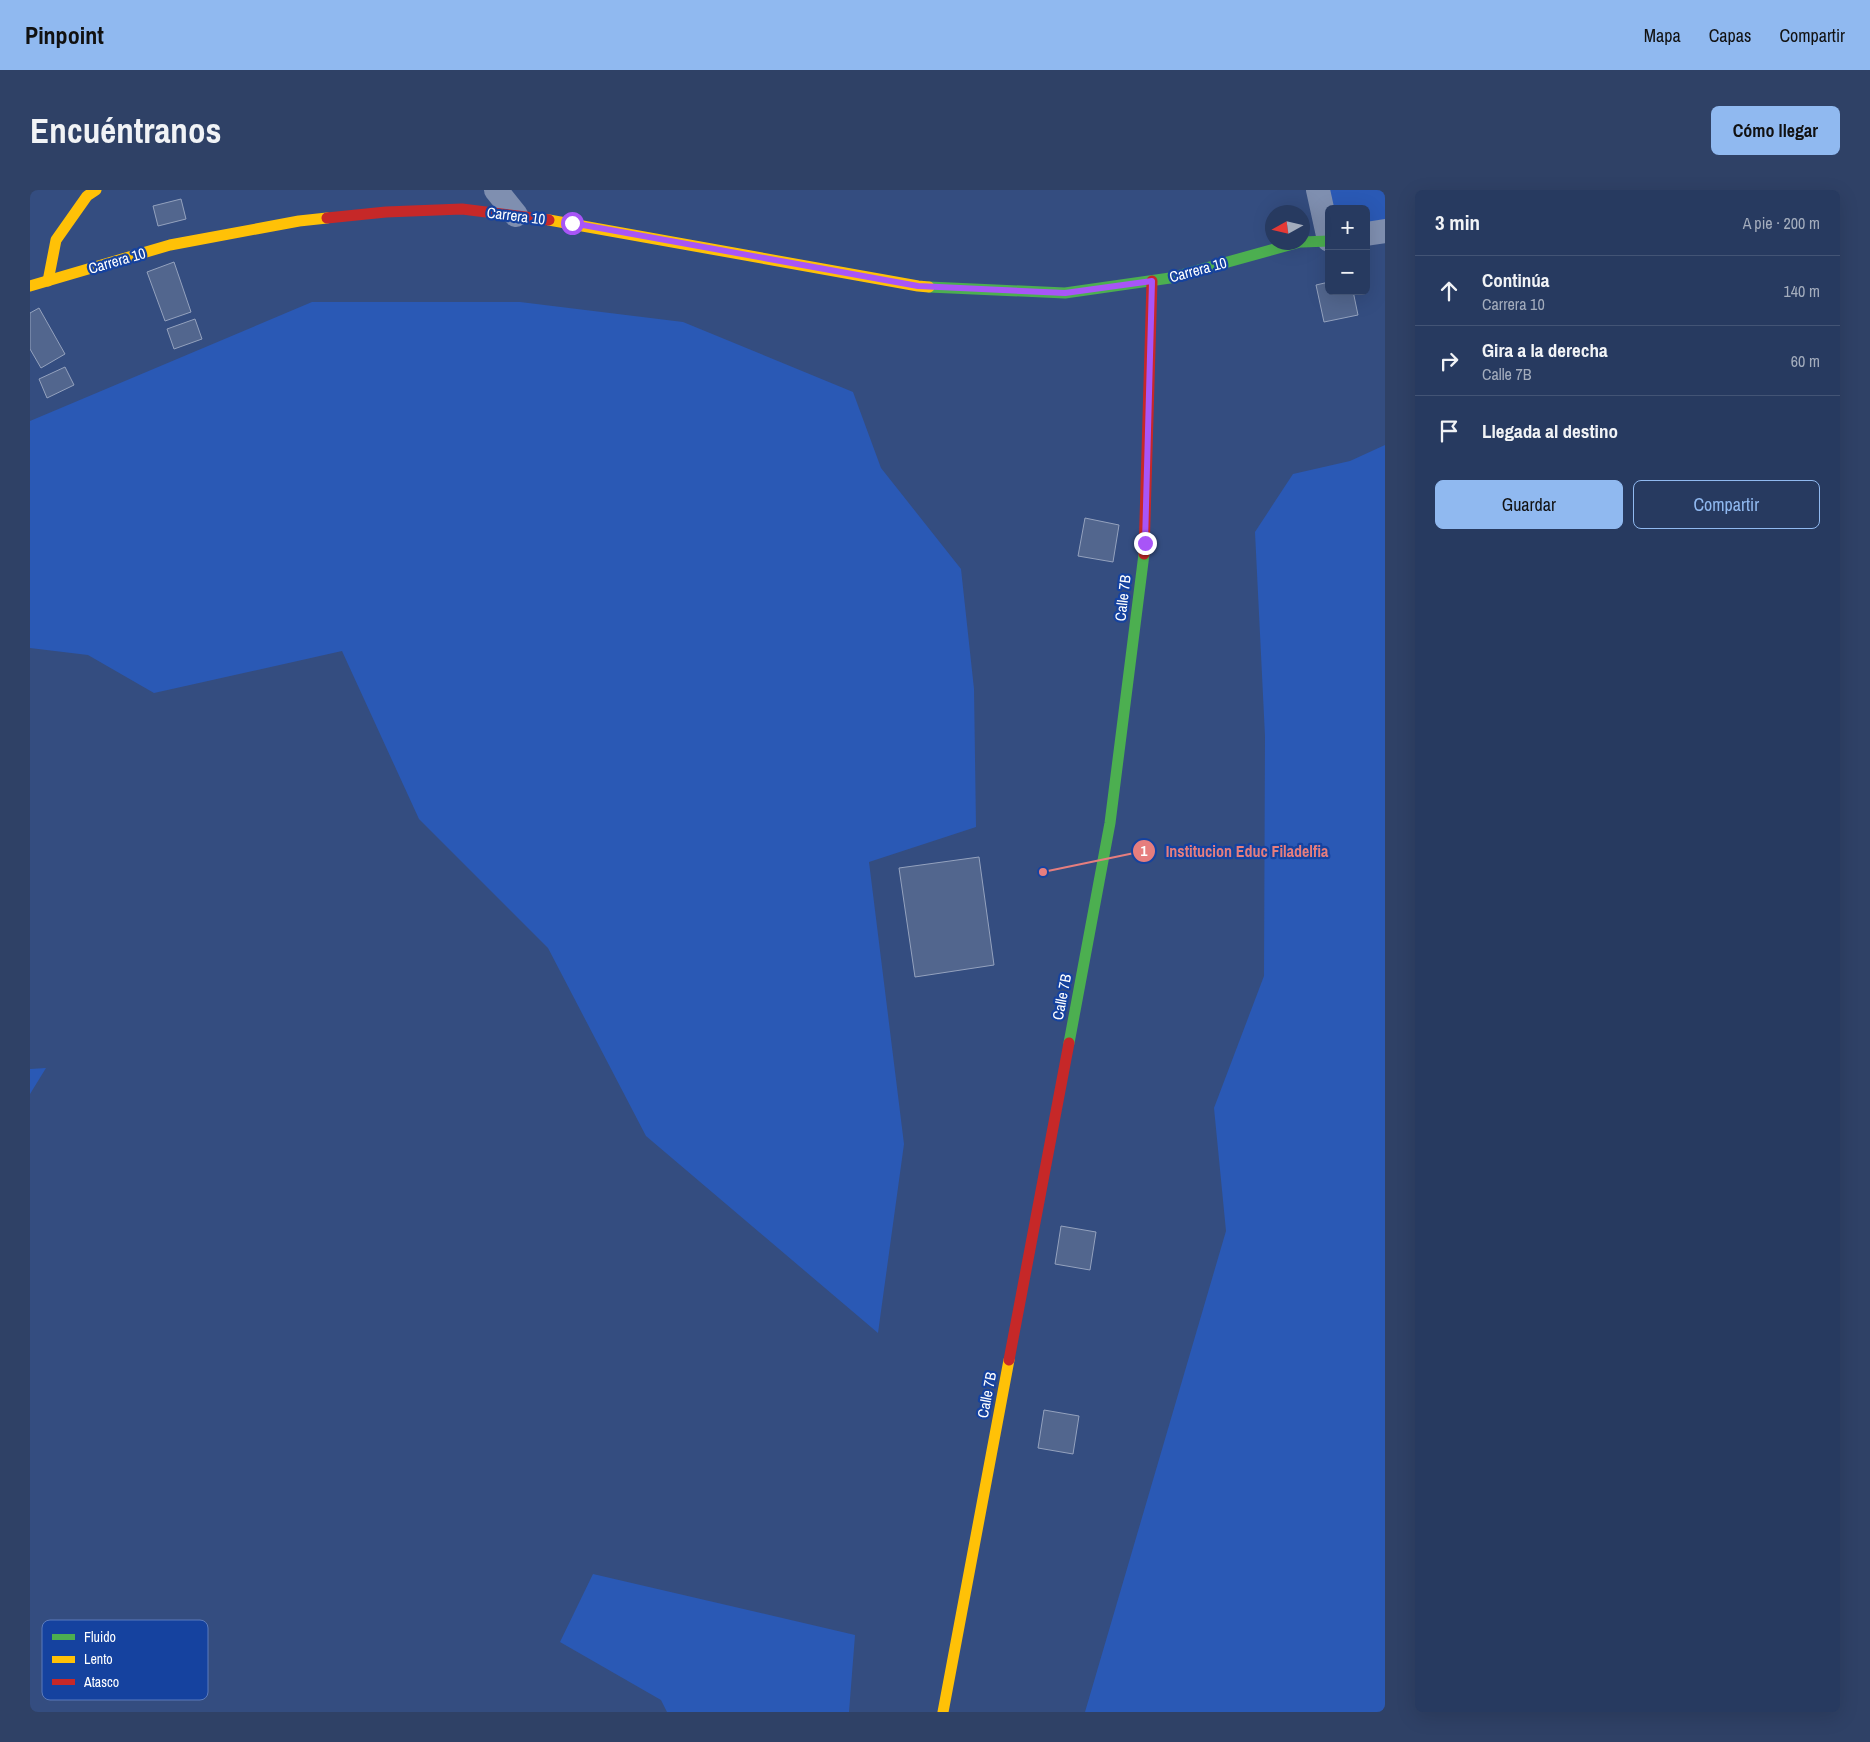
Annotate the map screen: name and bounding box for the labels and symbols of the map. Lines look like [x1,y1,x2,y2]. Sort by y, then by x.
street label: Carrera 10 [486,201,547,230]
north arrow [1265,205,1310,250]
route start [561,212,584,235]
street label: Carrera 10 [86,242,148,279]
street label: Carrera 10 [1167,252,1229,287]
route end [1134,532,1157,555]
street label: Calle 7B [1109,574,1136,622]
callout: Institucion Educ Filadelfia [1131,835,1339,866]
text: 1 [1141,840,1148,861]
text: Institucion Educ Filadelfia [1166,840,1329,862]
street label: Calle 7B [1047,972,1076,1022]
street label: Calle 7B [972,1370,1001,1420]
legend [42,1620,208,1700]
text: Fluido [84,1628,116,1646]
text: Lento [84,1650,113,1668]
text: Atasco [83,1673,119,1691]

